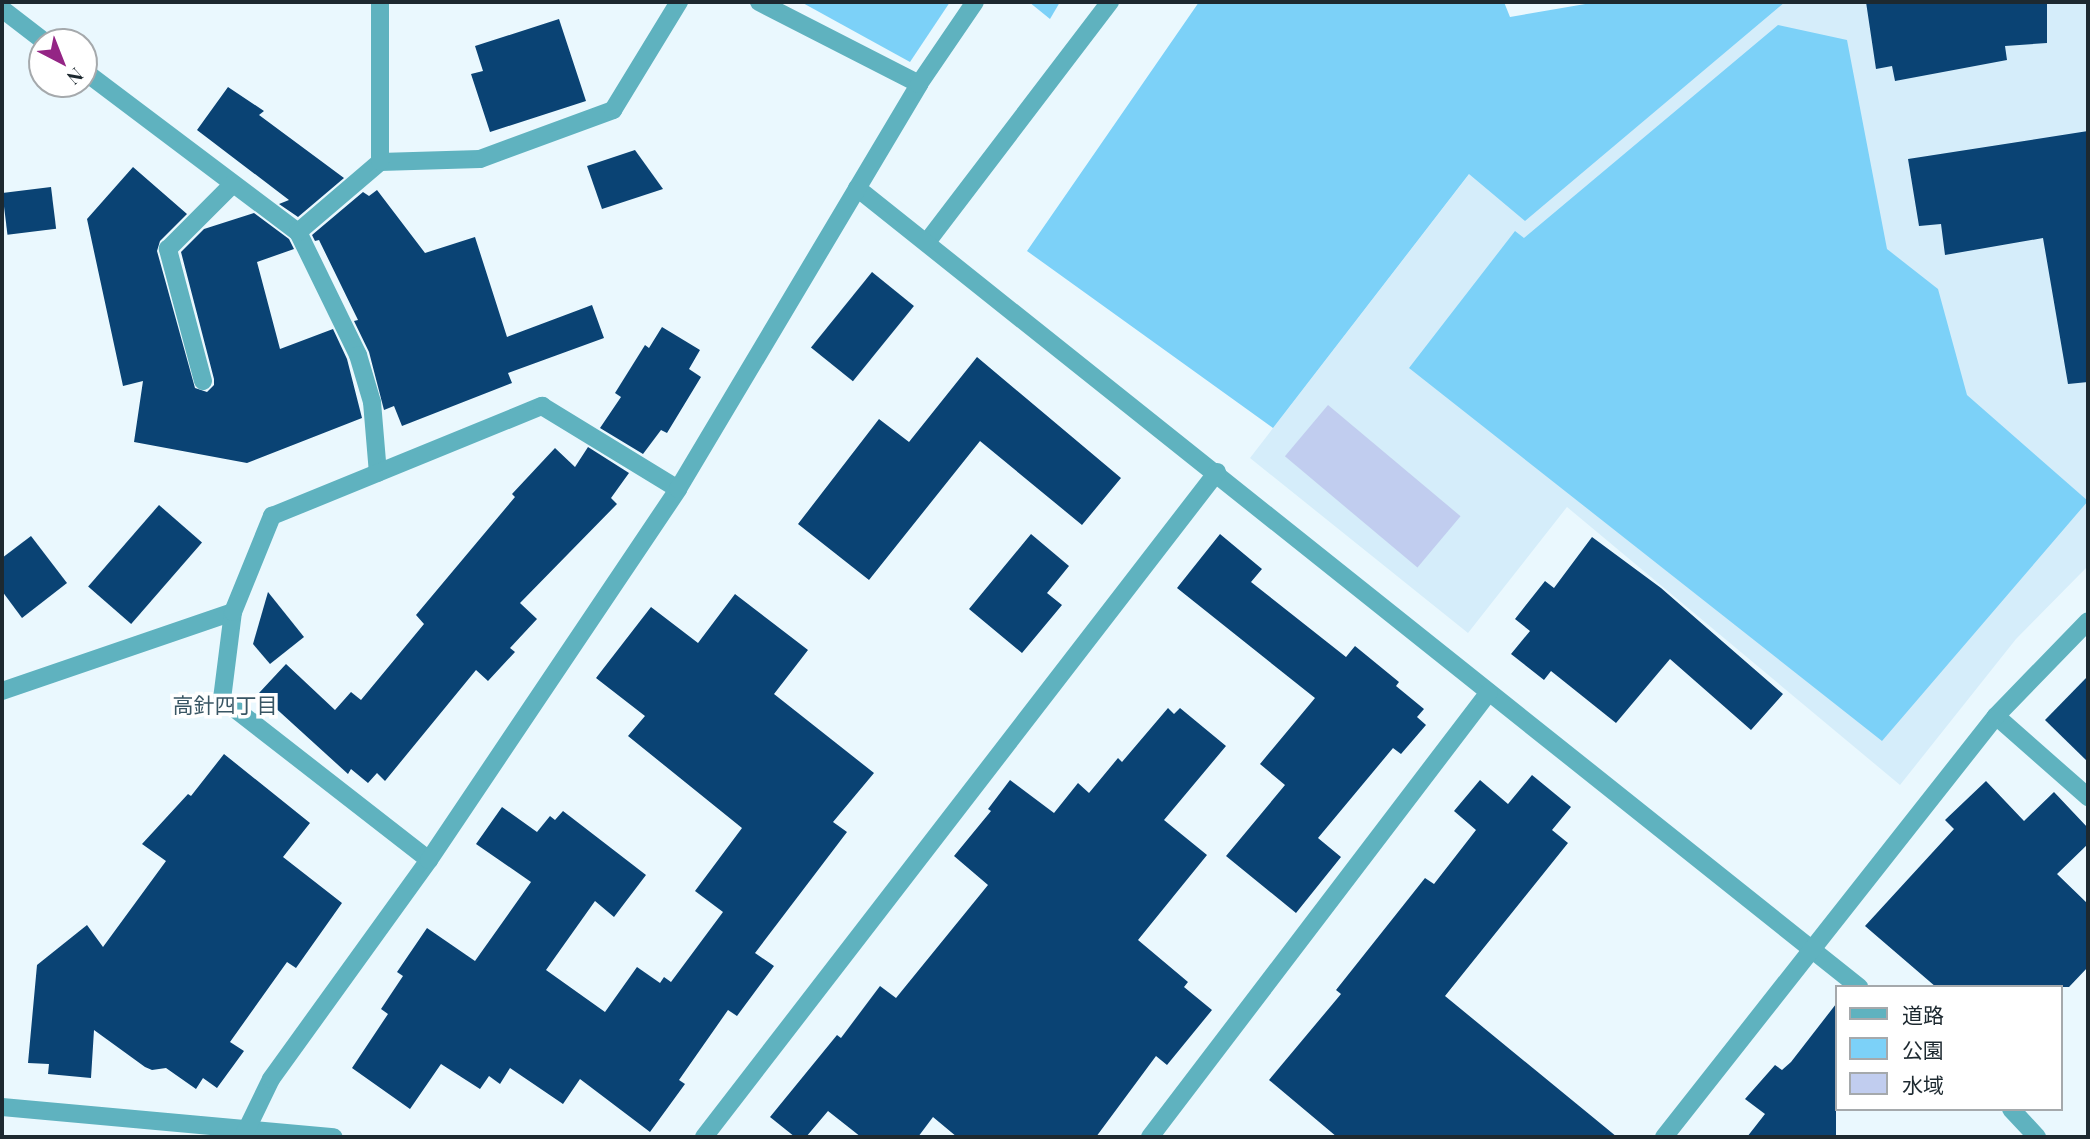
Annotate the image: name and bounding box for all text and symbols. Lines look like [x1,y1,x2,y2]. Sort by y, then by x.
north arrow [28,28,98,98]
text: N [62,63,90,91]
district label: 高針四丁目 [173,691,277,717]
legend [1834,985,2062,1111]
text: 道路 [1902,1000,1944,1028]
text: 公園 [1902,1035,1944,1063]
text: 水域 [1902,1070,1944,1098]

